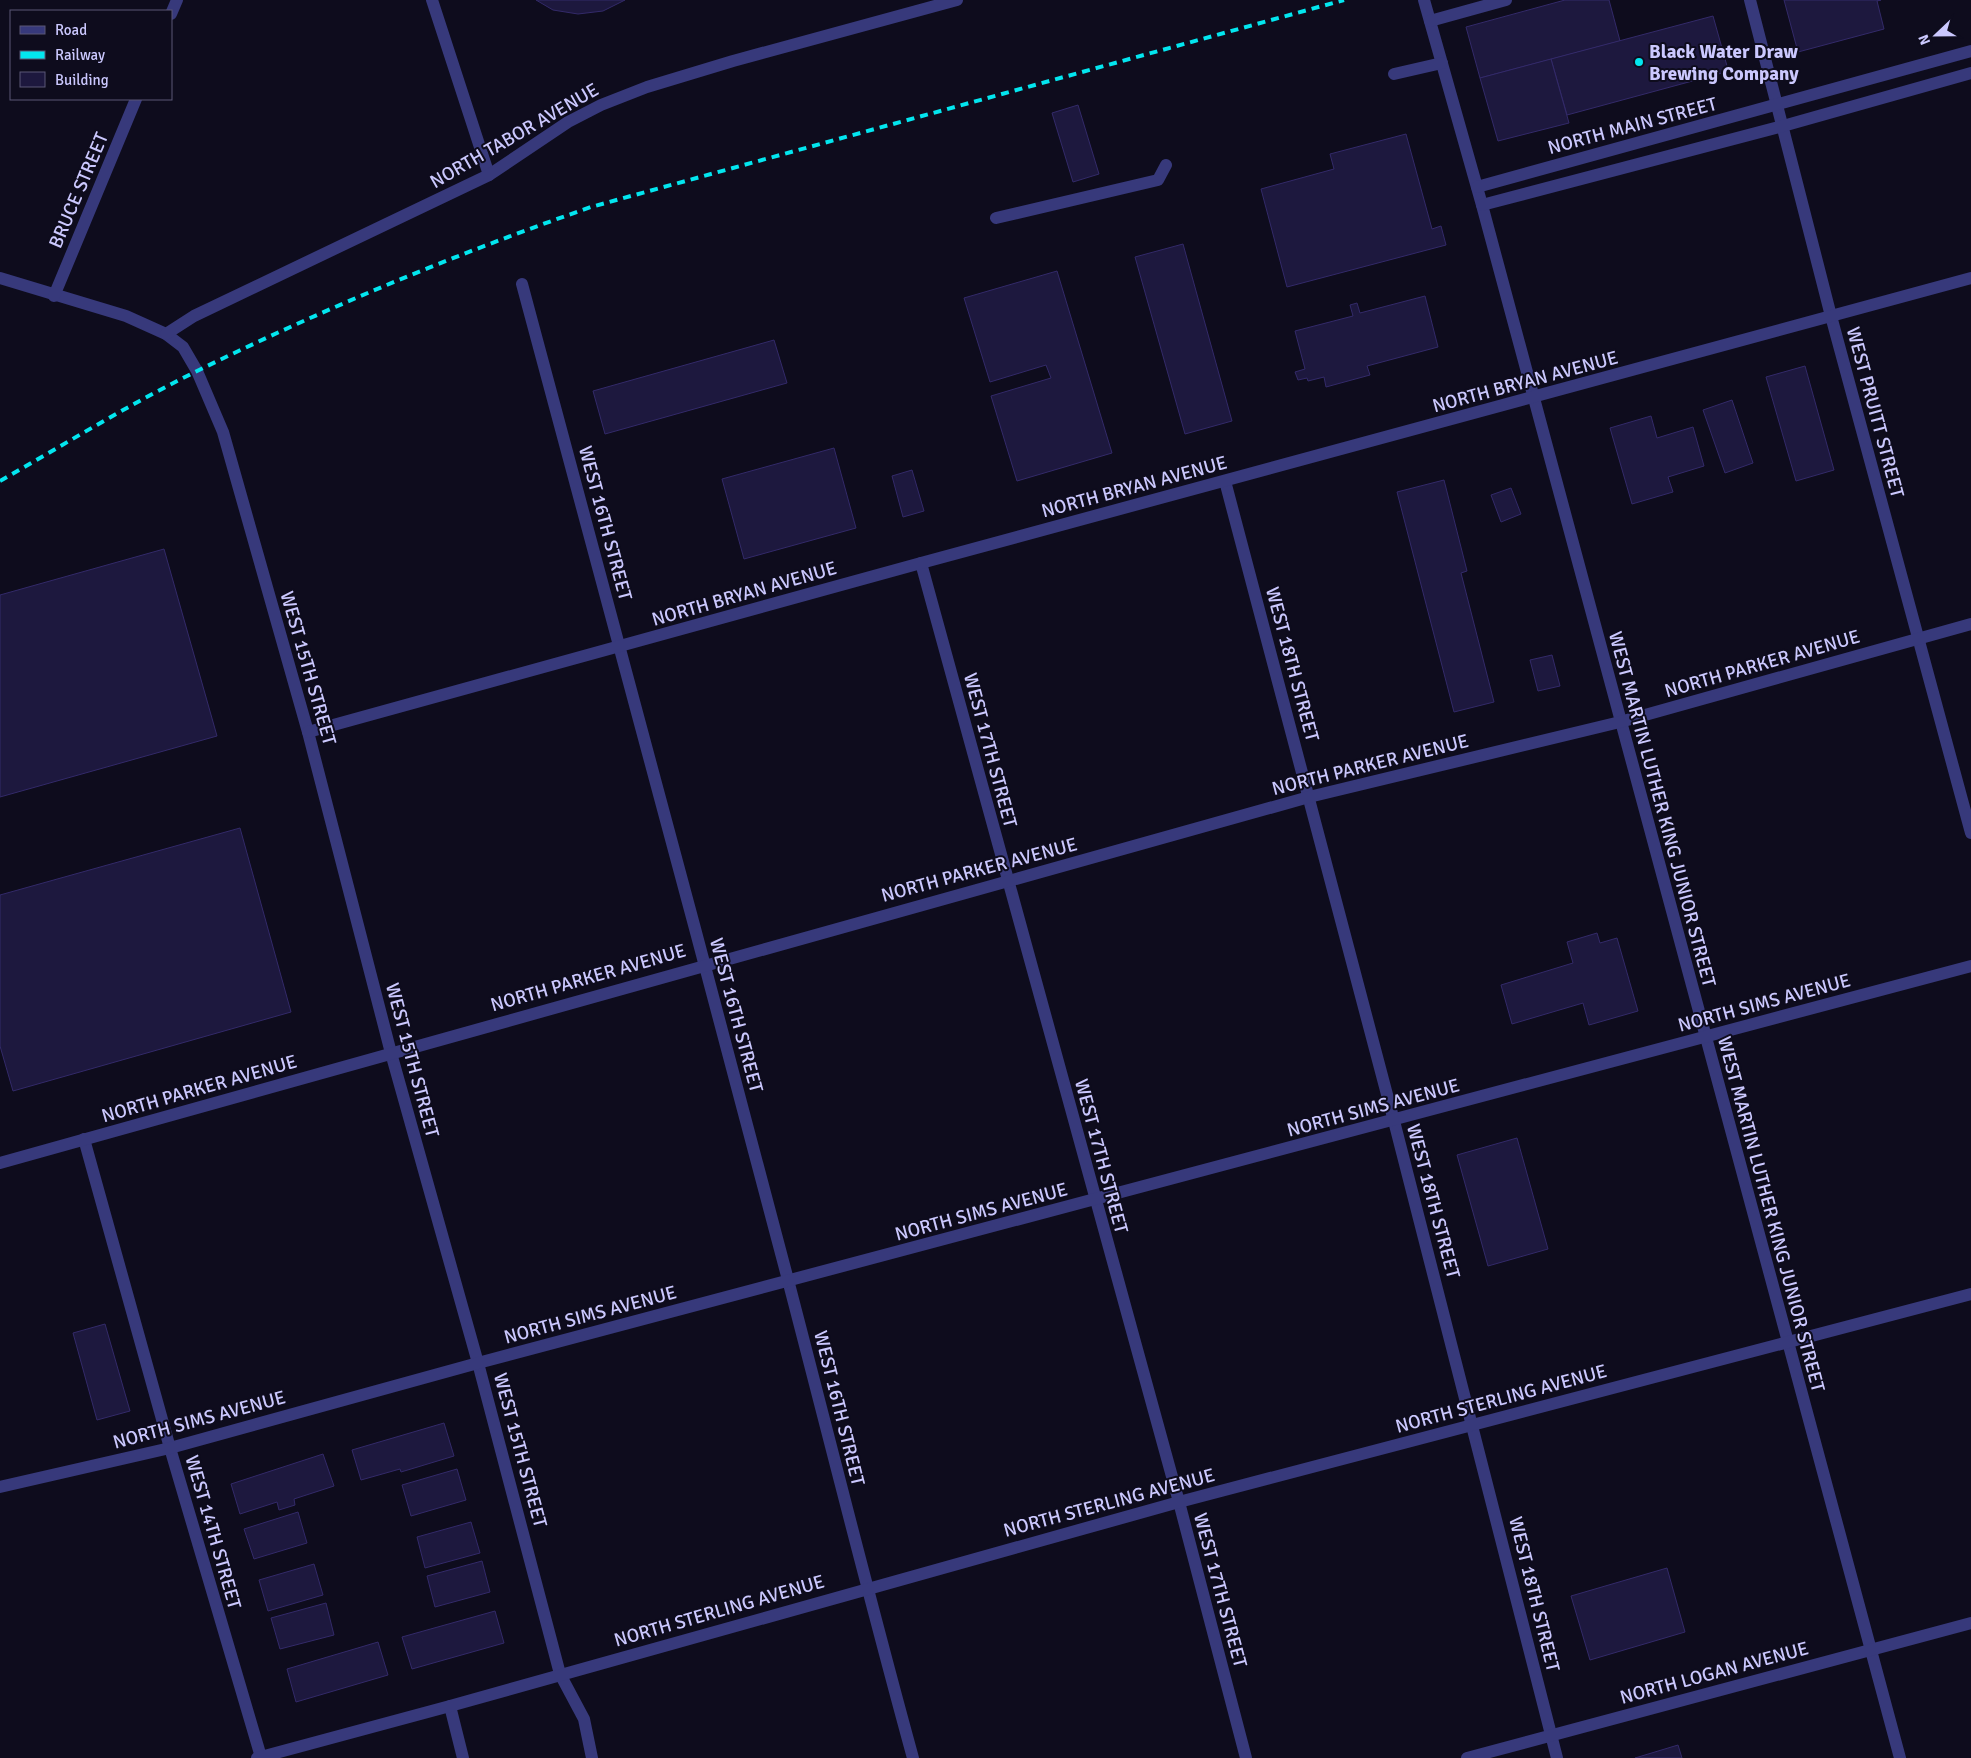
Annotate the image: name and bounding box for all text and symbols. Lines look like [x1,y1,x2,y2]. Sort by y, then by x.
legend [10,10,172,100]
north arrow [1911,10,1961,60]
text: Road [55,21,87,39]
text: N [1915,32,1934,47]
place label: Black Water Draw Brewing Company [1649,40,1799,86]
text: Railway [55,46,105,64]
marker: Black Water Draw Brewing Company [1633,56,1645,68]
text: Building [55,71,109,89]
street label: NORTH TABOR AVENUE [426,78,603,194]
street label: NORTH MAIN STREET [1545,92,1720,160]
street label: BRUCE STREET [44,128,114,252]
street label: WEST PRUITT STREET [1841,324,1910,501]
street label: NORTH BRYAN AVENUE [1430,346,1621,418]
street label: WEST 16TH STREET [573,443,637,604]
street label: NORTH BRYAN AVENUE [1039,451,1230,523]
street label: NORTH BRYAN AVENUE [649,556,840,632]
street label: WEST 18TH STREET [1260,584,1324,745]
street label: WEST 15TH STREET [275,589,342,749]
street label: NORTH PARKER AVENUE [1662,625,1863,703]
street label: WEST MARTIN LUTHER KING JUNIOR STREET [1603,629,1721,990]
street label: WEST 17TH STREET [958,670,1022,831]
street label: NORTH PARKER AVENUE [1269,729,1471,801]
street label: NORTH PARKER AVENUE [879,832,1080,908]
street label: WEST 16TH STREET [704,935,768,1096]
street label: NORTH PARKER AVENUE [488,939,689,1017]
street label: NORTH SIMS AVENUE [1675,968,1853,1038]
street label: WEST 15TH STREET [380,980,444,1141]
street label: WEST MARTIN LUTHER KING JUNIOR STREET [1712,1034,1830,1395]
street label: NORTH PARKER AVENUE [99,1050,300,1128]
street label: NORTH SIMS AVENUE [1284,1073,1462,1143]
street label: WEST 17TH STREET [1069,1076,1133,1237]
street label: WEST 18TH STREET [1401,1121,1465,1282]
street label: NORTH SIMS AVENUE [892,1177,1070,1247]
street label: NORTH SIMS AVENUE [501,1280,679,1350]
street label: WEST 16TH STREET [808,1328,870,1489]
street label: NORTH STERLING AVENUE [1393,1359,1610,1439]
street label: WEST 15TH STREET [488,1370,552,1531]
street label: NORTH SIMS AVENUE [110,1385,288,1455]
street label: WEST 14TH STREET [180,1453,247,1613]
street label: NORTH STERLING AVENUE [1001,1463,1218,1543]
street label: WEST 17TH STREET [1188,1510,1252,1671]
street label: WEST 18TH STREET [1503,1514,1565,1675]
street label: NORTH STERLING AVENUE [611,1569,827,1653]
street label: NORTH LOGAN AVENUE [1617,1636,1811,1710]

